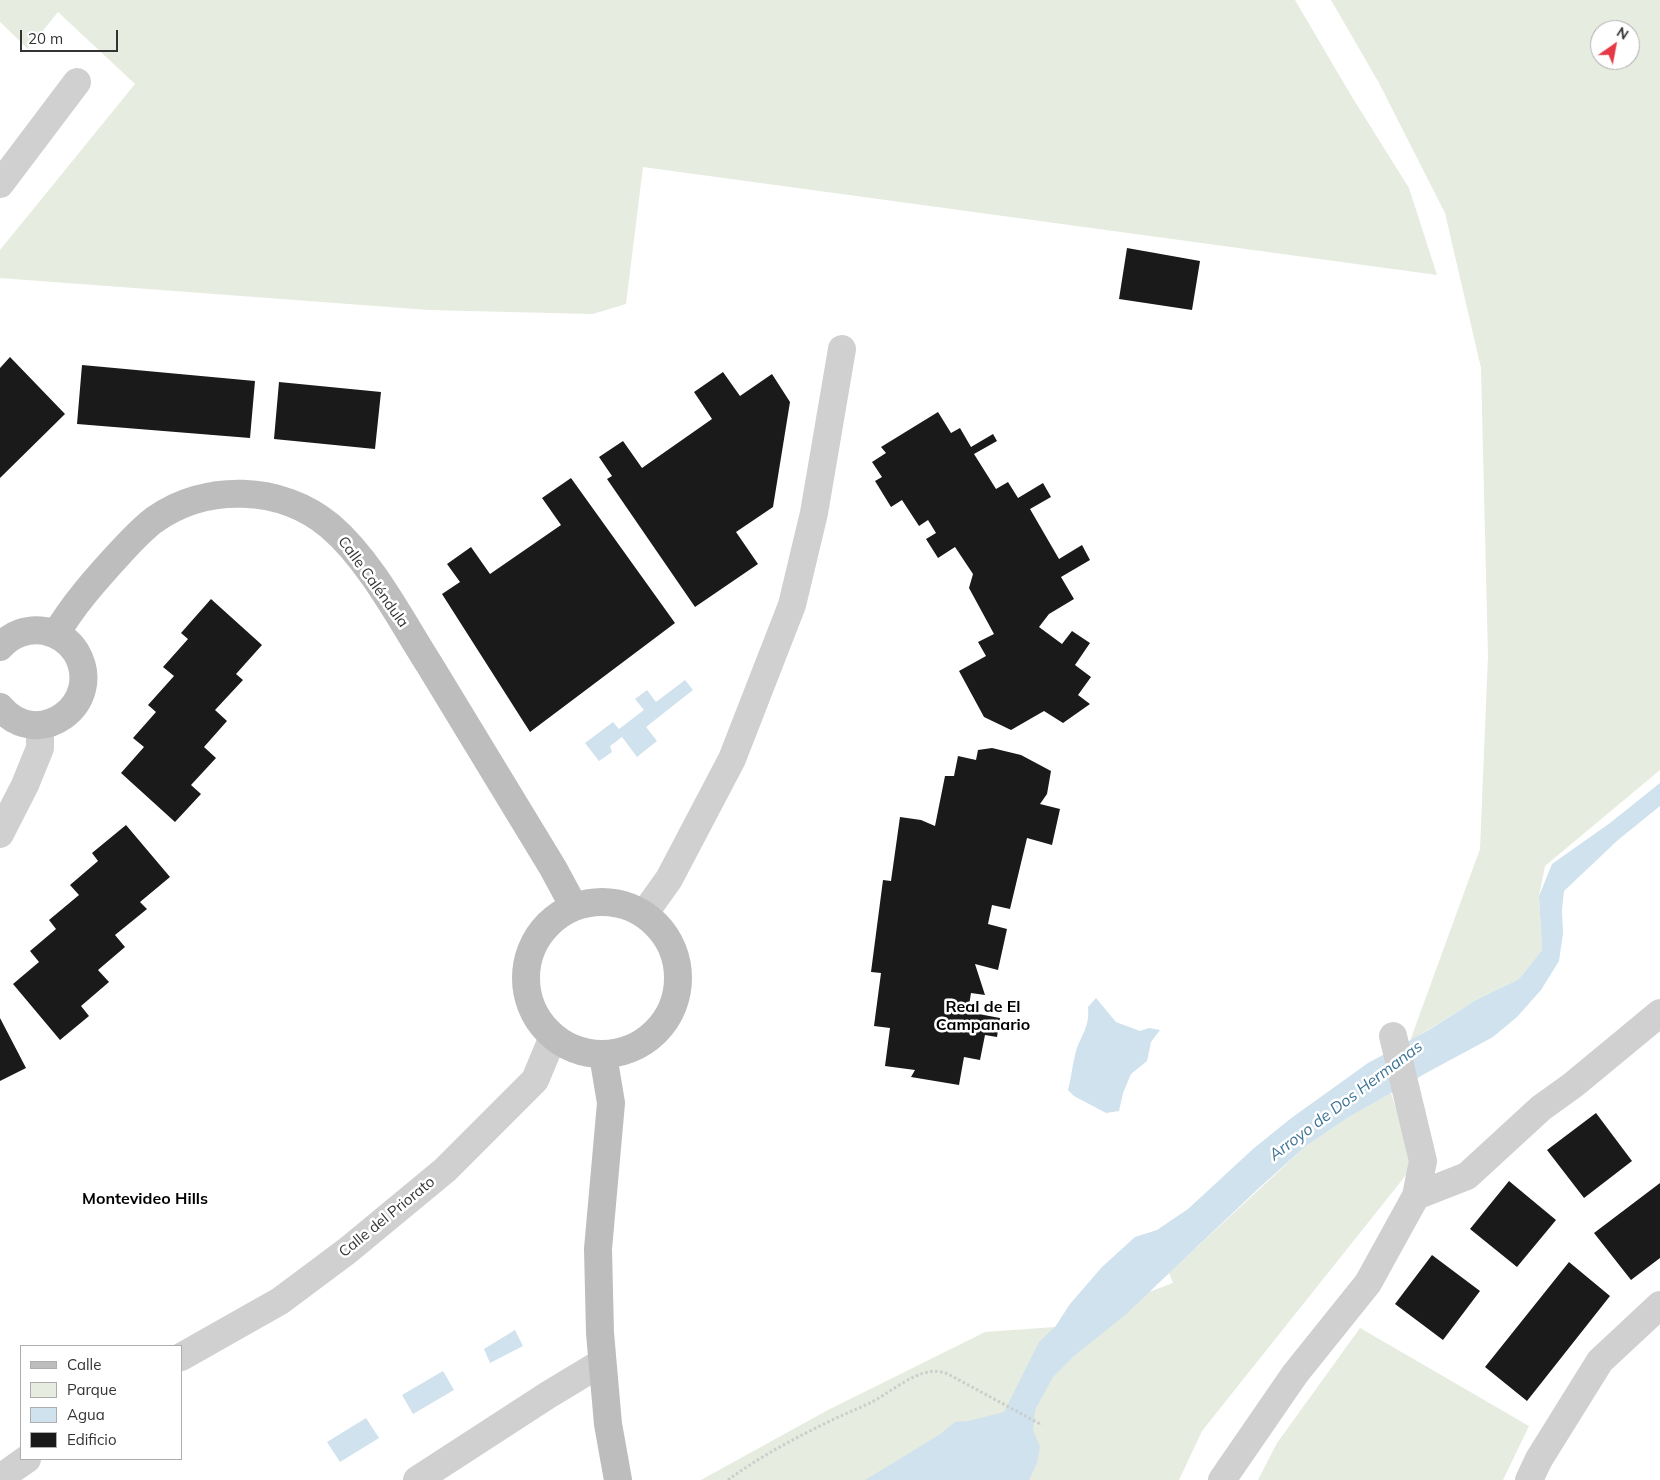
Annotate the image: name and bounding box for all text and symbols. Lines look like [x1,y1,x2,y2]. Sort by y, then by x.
scale bar [22,20,120,52]
north arrow [1590,20,1640,70]
text: N [1613,23,1632,44]
text: 20 m [28,29,63,48]
street label: Calle Caléndula [334,533,412,631]
district label: Real de El Campanario [936,997,1030,1035]
water label: Arroyo de Dos Hermanas [1266,1037,1426,1165]
street label: Calle del Priorato [335,1173,439,1261]
district label: Montevideo Hills [82,1189,208,1209]
legend [20,1345,182,1460]
text: Calle [67,1355,101,1374]
text: Parque [67,1380,117,1399]
text: Agua [67,1405,105,1424]
text: Edificio [67,1430,117,1449]

